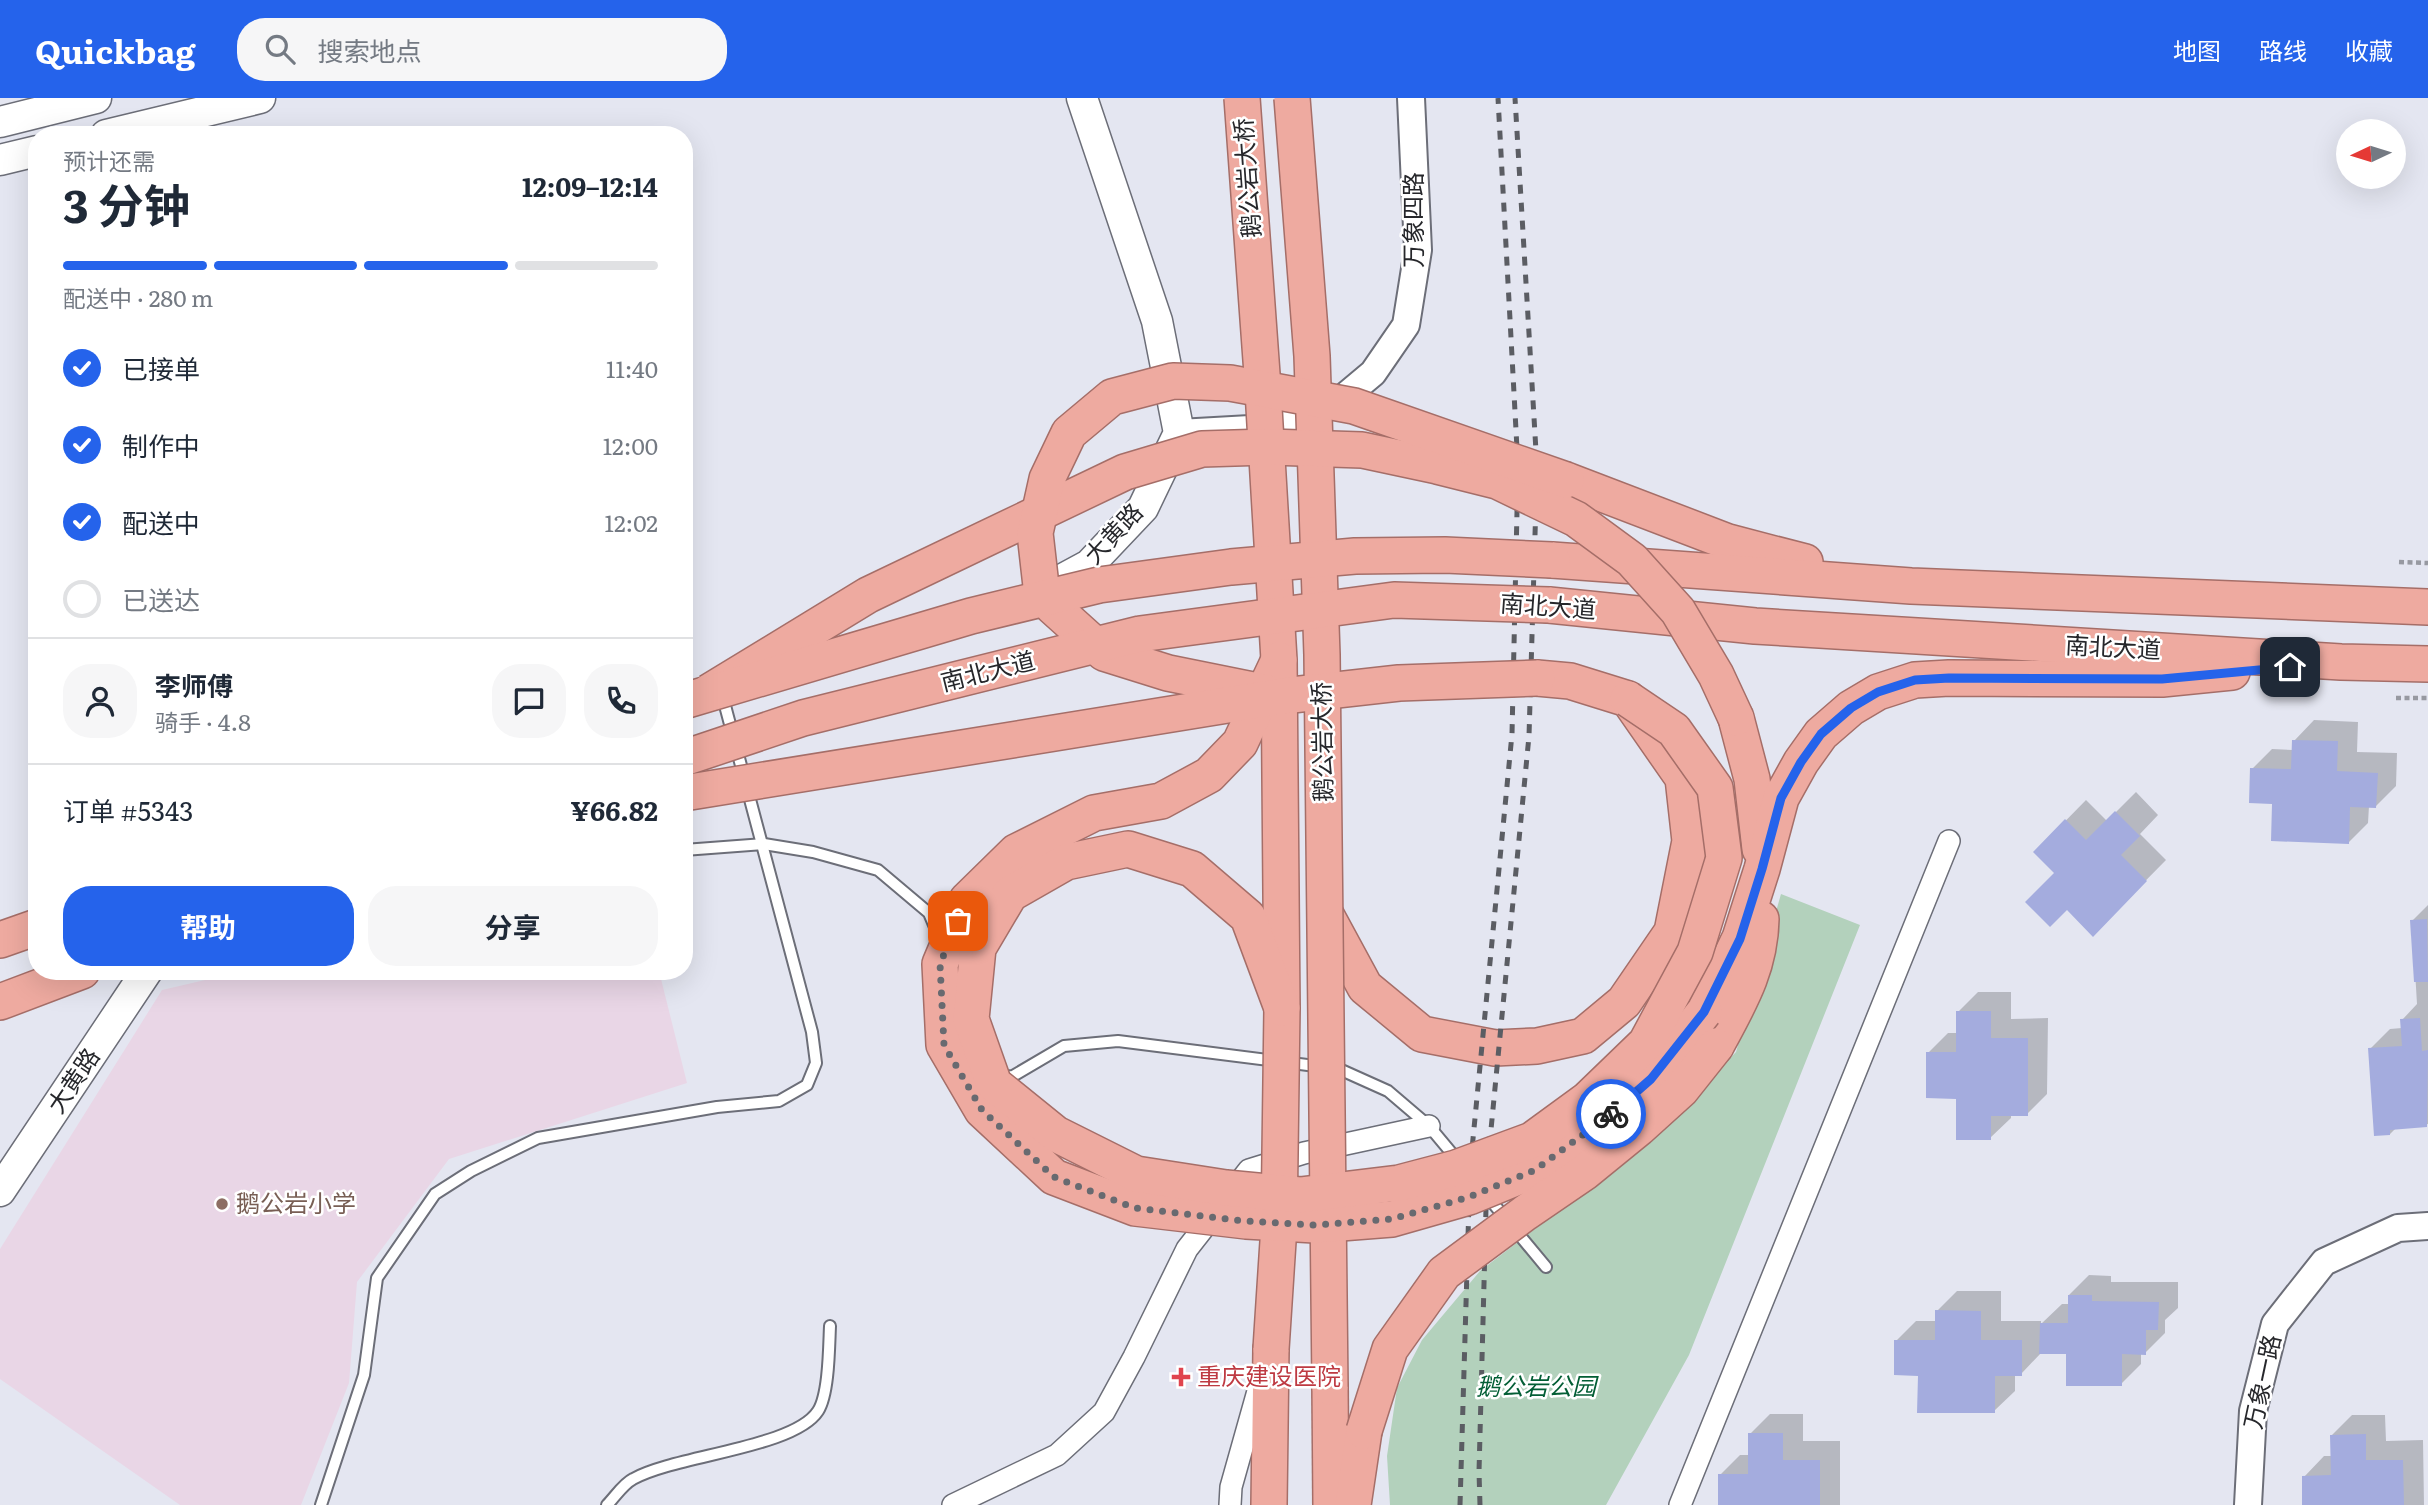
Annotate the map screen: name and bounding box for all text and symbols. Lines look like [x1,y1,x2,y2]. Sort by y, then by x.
search box [237,18,727,81]
text: Quickbag [35,25,195,74]
icon: search [261,30,299,68]
text: 搜索地点 [317,30,421,69]
text: 地图 [2173,32,2221,67]
text: 路线 [2259,32,2307,67]
text: 收藏 [2345,32,2393,67]
street label: 鹅公岩大桥 [1224,117,1267,239]
north arrow [2336,119,2406,189]
map controls [2336,119,2406,189]
text: 预计还需 [63,143,155,177]
text: 12:09–12:14 [522,166,658,205]
text: 3 分钟 [63,169,190,237]
street label: 万象四路 [1394,172,1429,268]
text: 配送中 · 280 m [63,280,213,314]
text: 已接单 [122,348,200,387]
icon: check [63,349,101,387]
text: 11:40 [606,351,658,385]
text: 制作中 [122,425,200,464]
icon: check [63,426,101,464]
text: 12:00 [603,428,658,462]
street label: 大黄路 [1075,494,1150,571]
text: 配送中 [122,502,200,541]
icon: check [63,503,101,541]
text: 12:02 [605,505,658,539]
text: 已送达 [122,579,200,618]
street label: 南北大道 [1499,584,1597,625]
street label: 南北大道 [2064,626,2162,665]
pin [2260,637,2320,697]
street label: 南北大道 [937,641,1038,698]
icon: home [2271,648,2309,686]
button: person [63,664,137,738]
button: chat [492,664,566,738]
button: phone [584,664,658,738]
text: 李师傅 [155,665,233,704]
street label: 鹅公岩大桥 [1302,682,1339,802]
text: 骑手 · 4.8 [155,704,251,738]
text: 订单 #5343 [63,790,193,829]
text: ¥66.82 [571,790,658,829]
button: 帮助 [63,886,354,966]
button: 分享 [368,886,658,966]
pin [928,891,988,951]
icon: bag [939,902,977,940]
street label: 大黄路 [37,1040,107,1119]
courier [1576,1079,1646,1149]
icon: bike [1592,1095,1630,1133]
place label: 鹅公岩小学 [236,1184,356,1219]
marker: 鹅公岩小学 [214,1196,230,1212]
street label: 万象一路 [2233,1331,2288,1432]
place label: 重庆建设医院 [1197,1357,1341,1392]
marker: 重庆建设医院 [1171,1367,1191,1387]
park label: 鹅公岩公园 [1476,1367,1599,1402]

